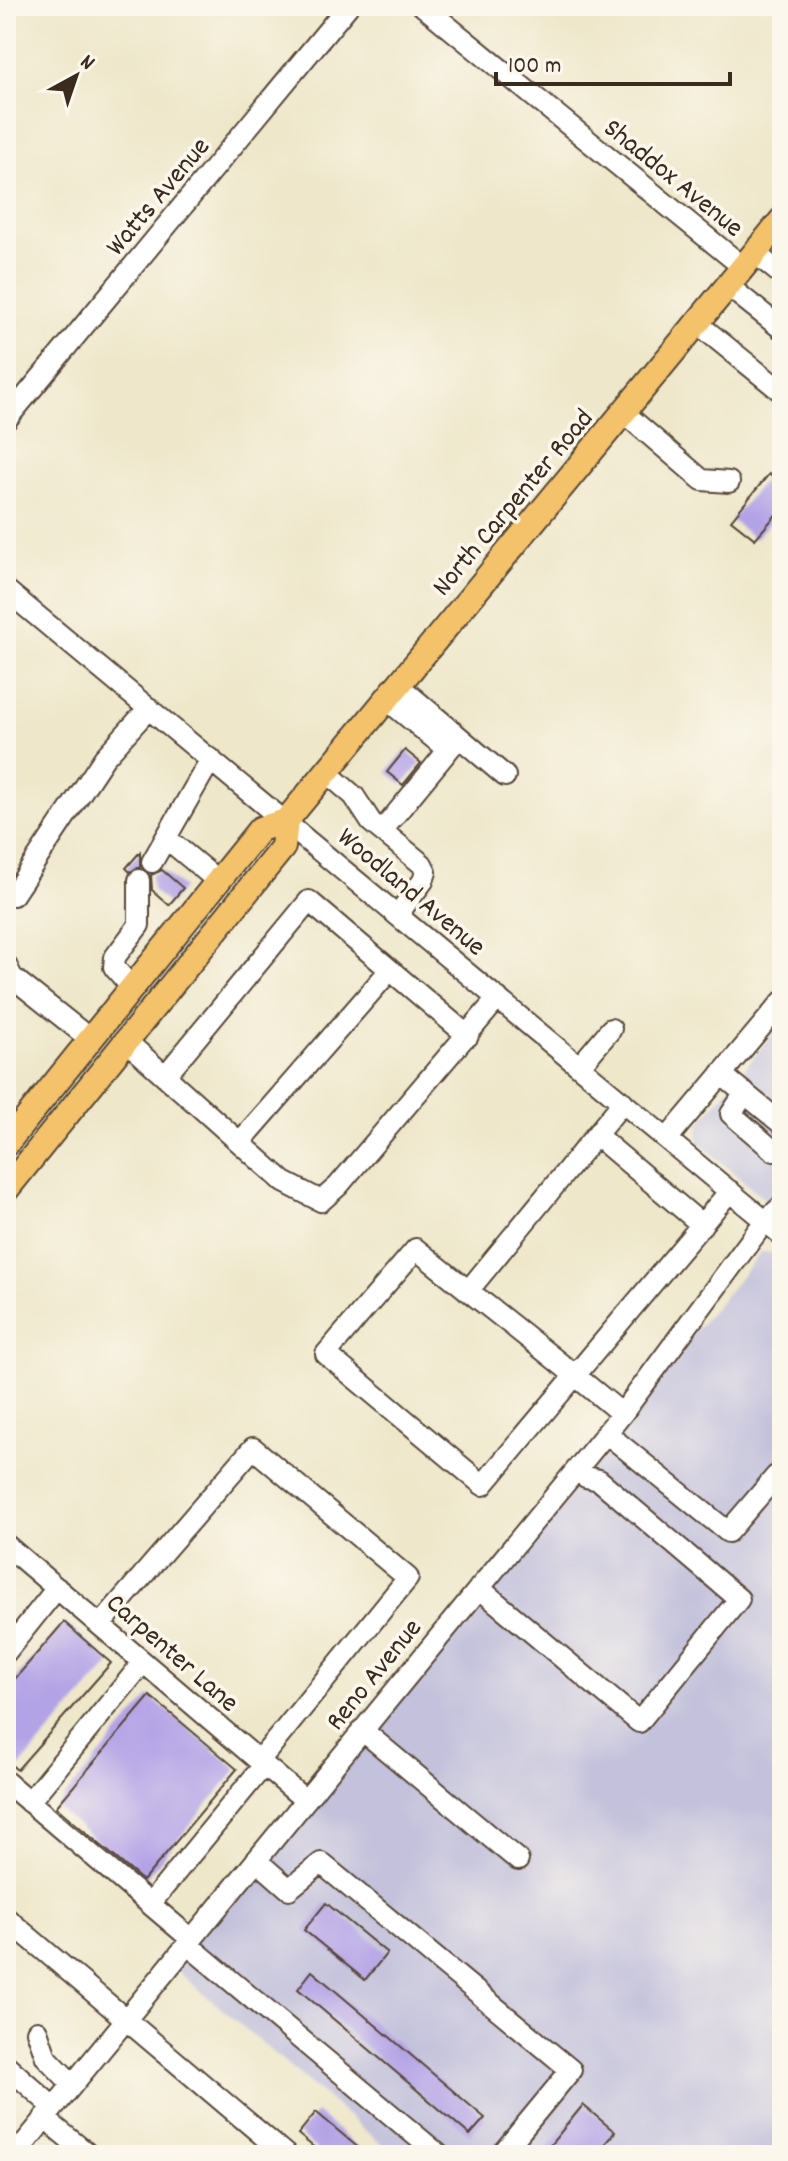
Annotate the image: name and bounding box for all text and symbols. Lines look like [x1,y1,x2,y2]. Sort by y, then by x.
north arrow [36,36,116,116]
scale bar [496,36,730,86]
text: N [72,48,101,79]
text: 100 m [508,50,561,84]
street label: Shaddox Avenue [593,111,751,249]
street label: Watts Avenue [98,130,222,266]
street label: North Carpenter Road [424,402,605,607]
street label: Woodland Avenue [327,820,493,968]
street label: Carpenter Lane [95,1586,246,1724]
street label: Reno Avenue [318,1611,434,1741]

